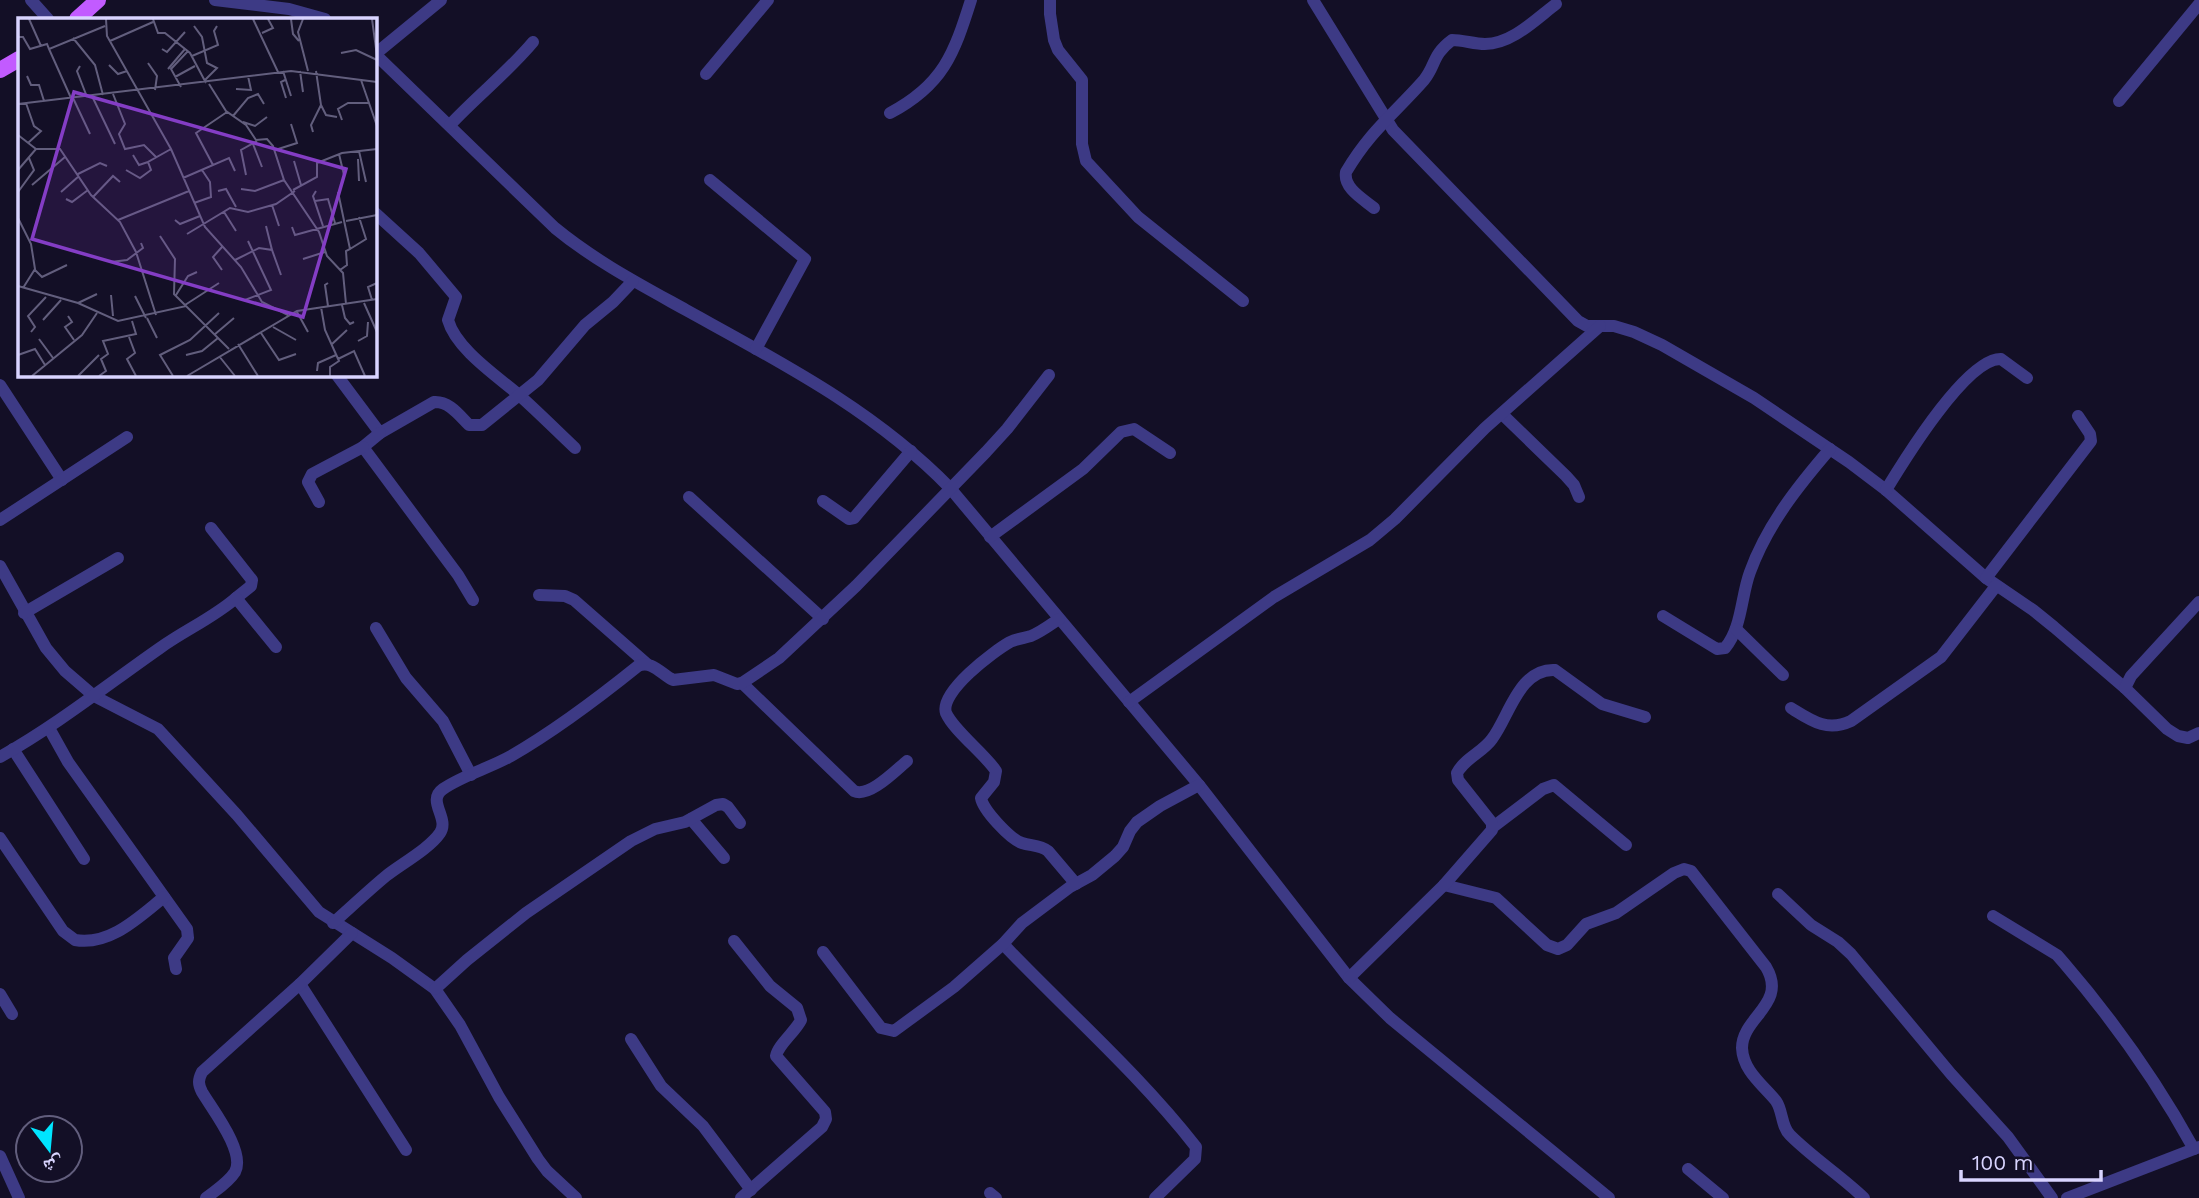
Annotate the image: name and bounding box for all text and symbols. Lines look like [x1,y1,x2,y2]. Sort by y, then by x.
inset map [18,18,376,376]
north arrow [14,1114,84,1184]
scale bar [1961,1138,2101,1182]
text: 100 m [1972,1150,2034,1175]
text: ش [41,1151,66,1179]

